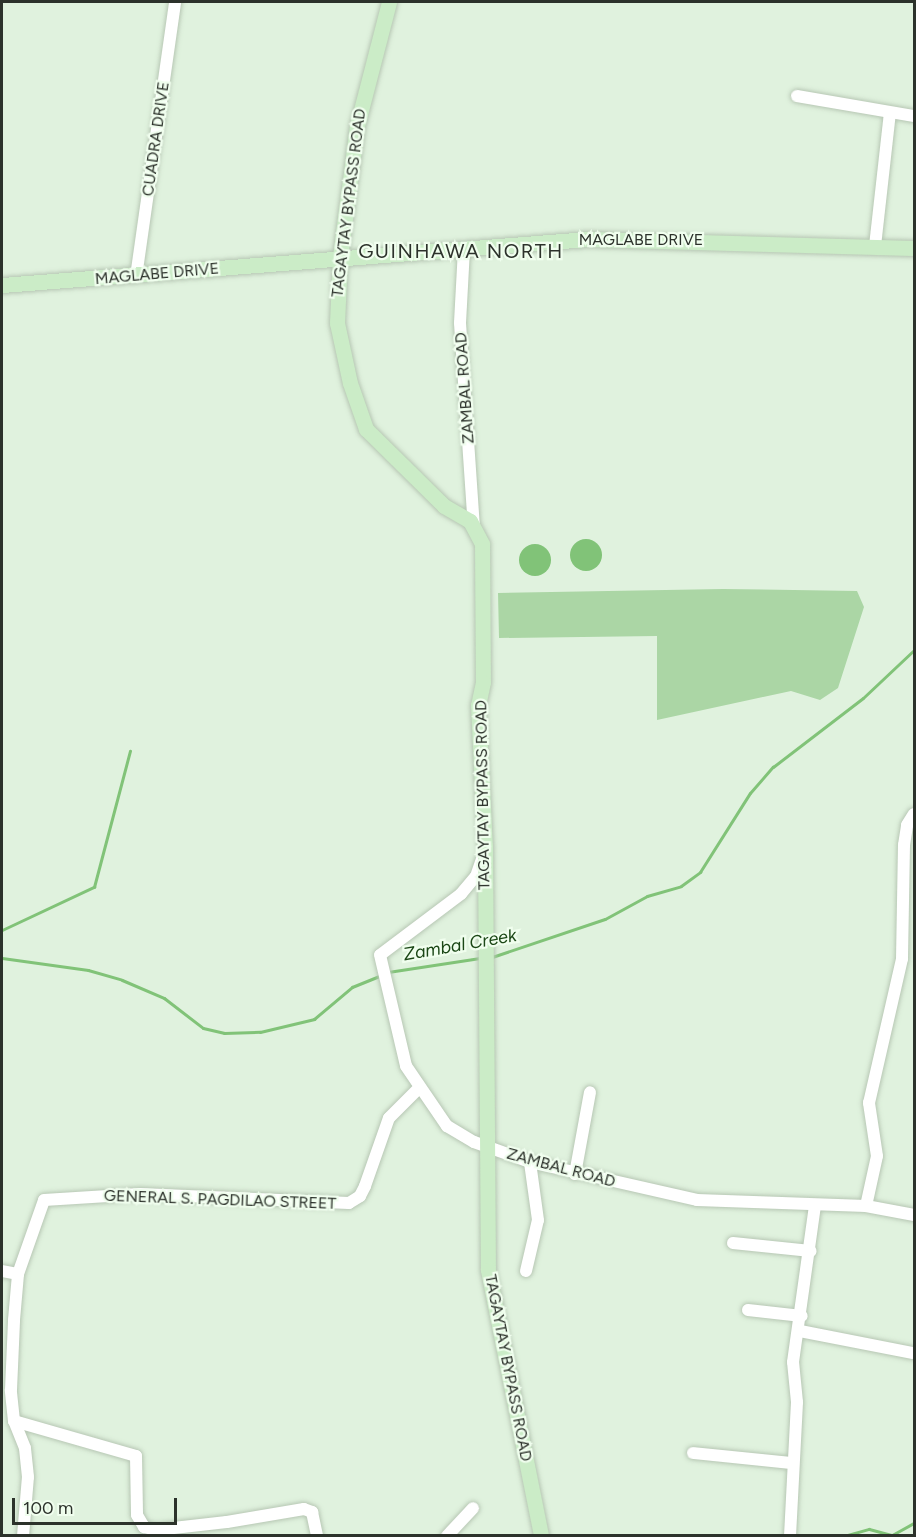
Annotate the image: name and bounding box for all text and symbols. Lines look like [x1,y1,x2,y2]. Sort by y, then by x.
street label: CUADRA DRIVE [138,81,174,197]
street label: TAGAYTAY BYPASS ROAD [328,108,370,298]
street label: MAGLABE DRIVE [579,230,703,250]
district label: GUINHAWA NORTH [358,239,564,263]
street label: MAGLABE DRIVE [94,259,220,289]
street label: ZAMBAL ROAD [452,332,478,444]
street label: TAGAYTAY BYPASS ROAD [472,700,494,890]
water label: Zambal Creek [402,924,518,966]
street label: ZAMBAL ROAD [505,1144,617,1192]
street label: GENERAL S. PAGDILAO STREET [103,1186,337,1214]
street label: TAGAYTAY BYPASS ROAD [480,1273,536,1463]
scale bar [15,1486,180,1524]
text: 100 m [23,1497,73,1519]

